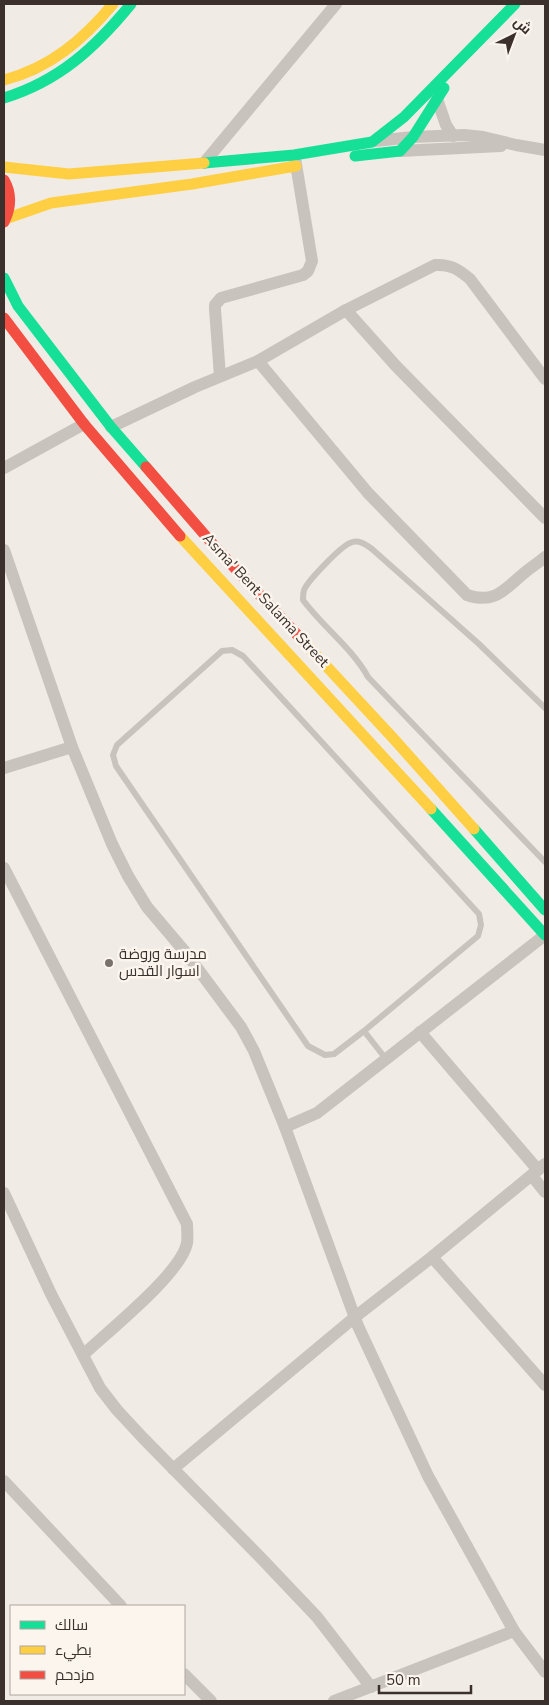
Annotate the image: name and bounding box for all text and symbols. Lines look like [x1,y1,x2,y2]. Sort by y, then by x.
north arrow [489,10,539,60]
text: ش [509,13,535,39]
street label: Asma' Bent Salama Street [198,528,334,672]
place label: مدرسة وروضة اسوار القدس [119,944,207,981]
marker: مدرسة وروضة اسوار القدس [103,957,115,969]
legend [10,1605,185,1695]
text: سالك [55,1615,88,1635]
text: بطيء [55,1640,92,1662]
scale bar [379,1662,472,1694]
text: مزدحم [55,1665,95,1685]
text: 50 m [386,1670,421,1690]

